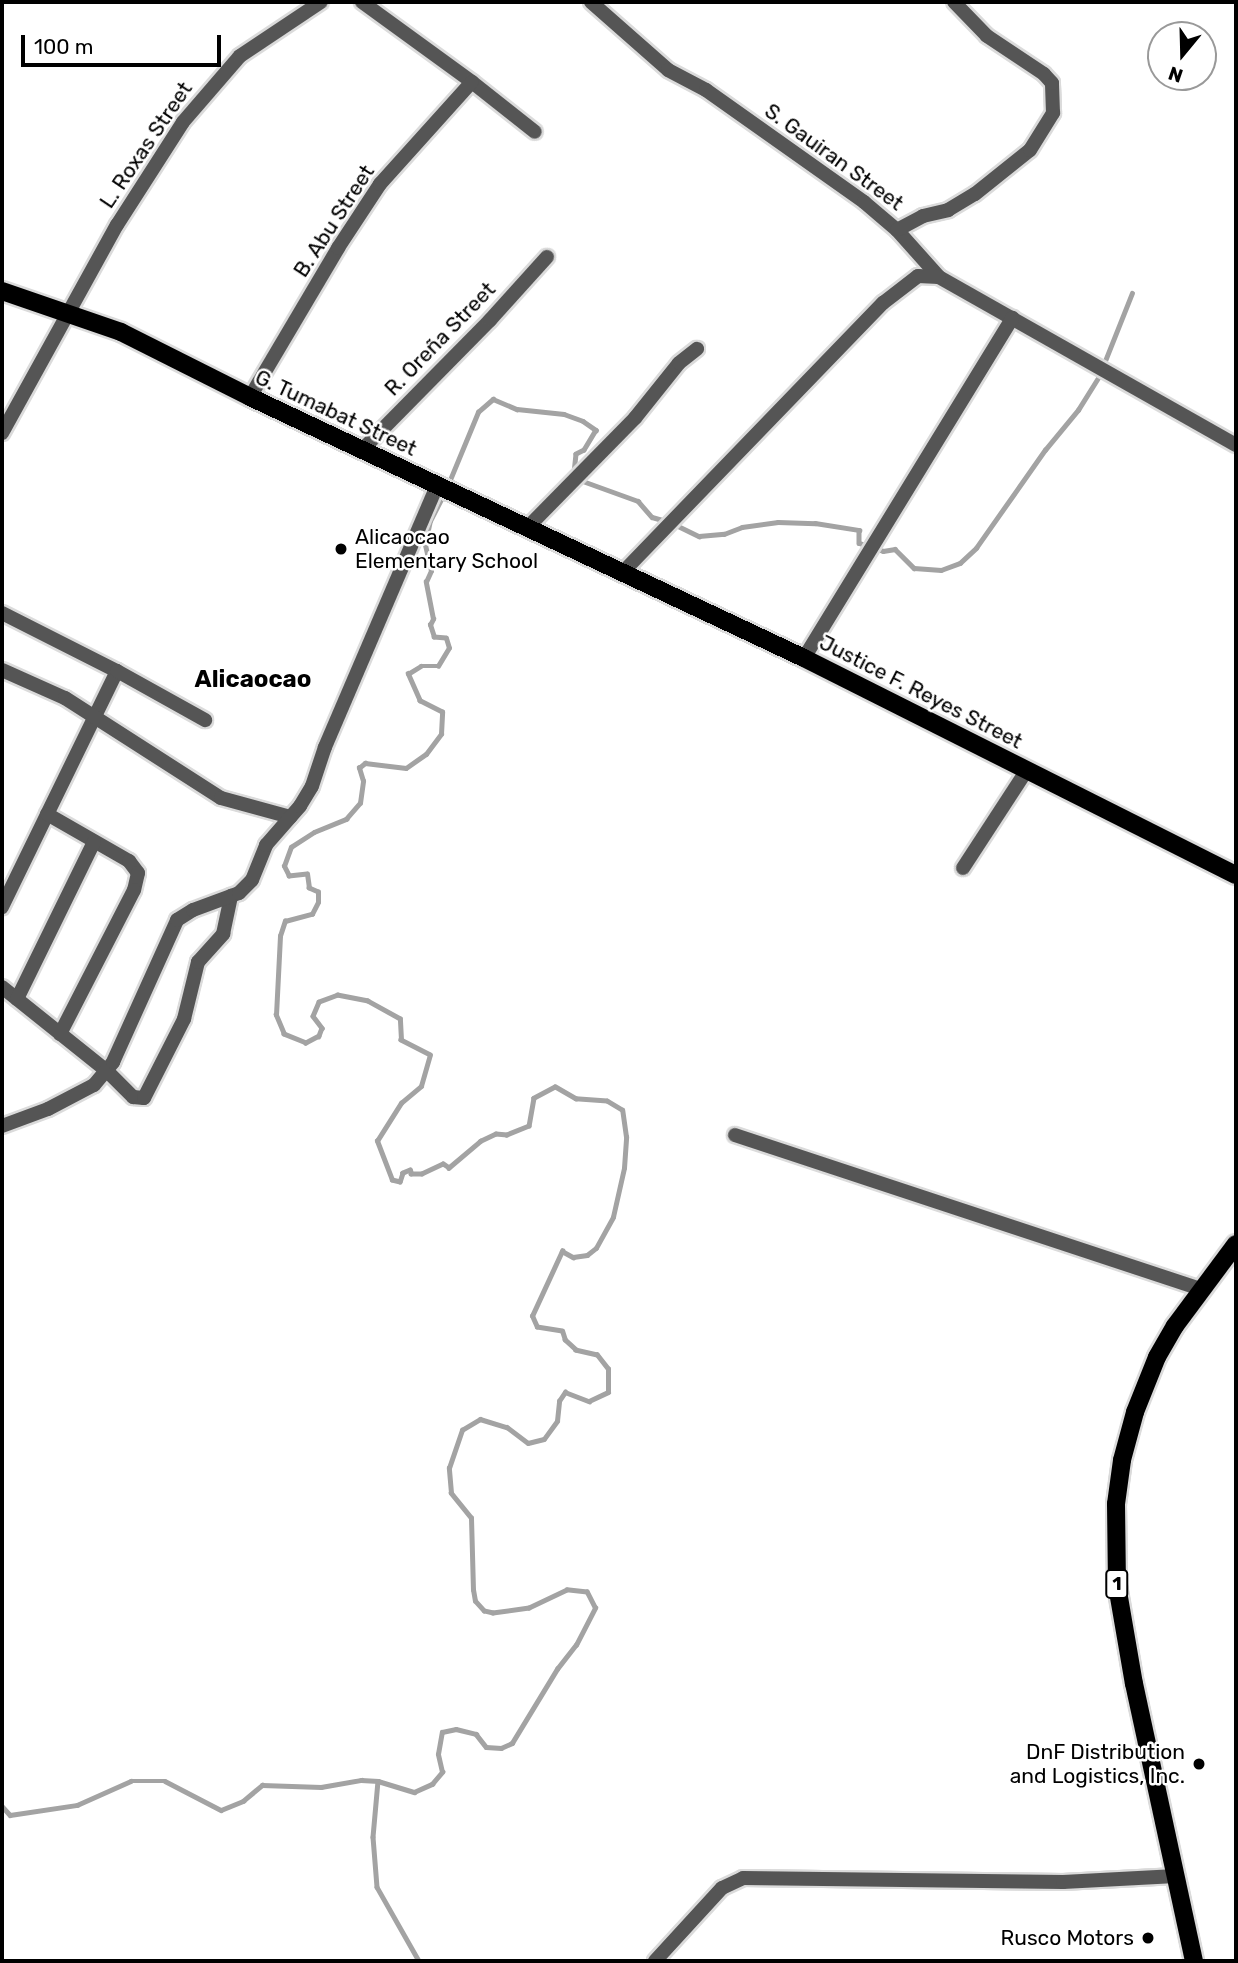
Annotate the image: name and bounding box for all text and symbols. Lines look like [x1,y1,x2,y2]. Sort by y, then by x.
scale bar [24,21,224,65]
north arrow [1147,21,1217,91]
text: 100 m [34,34,93,59]
text: N [1165,61,1186,88]
street label: L. Roxas Street [94,77,198,213]
street label: S. Gauiran Street [760,98,908,216]
street label: B. Abu Street [288,160,380,282]
street label: R. Oreña Street [379,277,501,401]
street label: G. Tumabat Street [251,364,421,462]
place label: Alicaocao Elementary School [355,524,539,574]
marker: Alicaocao Elementary School [333,541,349,557]
street label: Justice F. Reyes Street [815,630,1027,754]
district label: Alicaocao [195,666,311,694]
road number: 1 [1105,1568,1129,1600]
place label: DnF Distribution and Logistics, Inc. [1010,1739,1185,1789]
marker: DnF Distribution and Logistics, Inc. [1191,1756,1207,1772]
place label: Rusco Motors [1001,1925,1134,1951]
marker: Rusco Motors [1140,1930,1156,1946]

